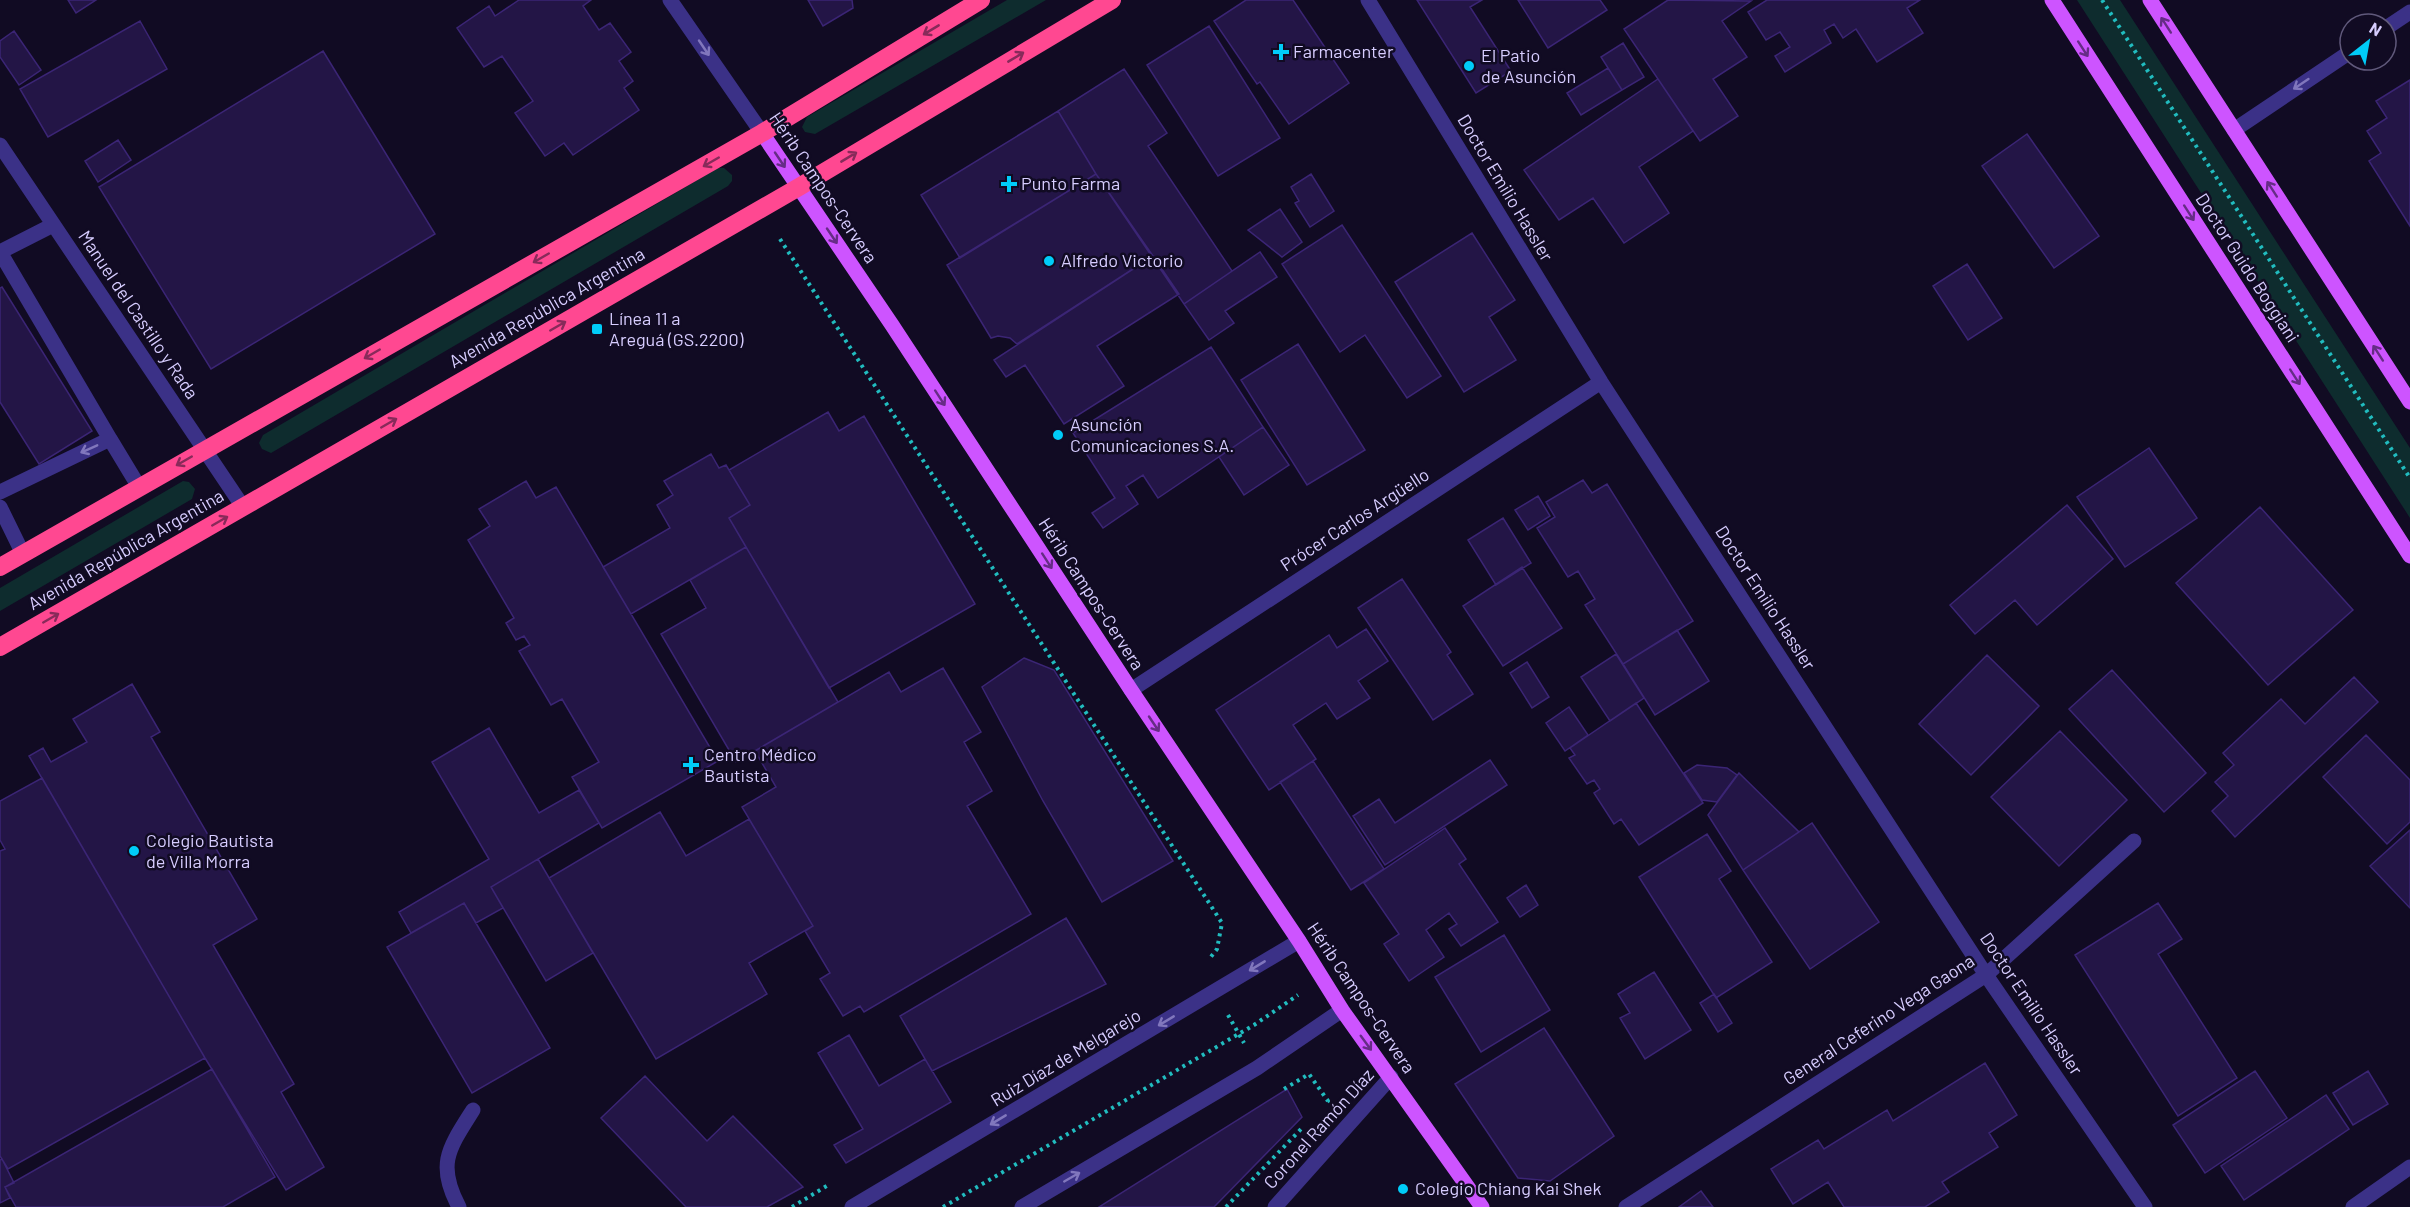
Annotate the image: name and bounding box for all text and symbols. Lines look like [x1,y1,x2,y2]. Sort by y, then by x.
north arrow [2338,12,2398,72]
one-way arrow [2160,17,2172,34]
text: N [2367,18,2385,40]
one-way arrow [923,25,940,37]
one-way arrow [697,40,710,57]
place label: Farmacenter [1293,40,1394,62]
one-way arrow [2078,40,2090,57]
place label: El Patio de Asunción [1481,44,1576,87]
marker: Farmacenter [1274,45,1288,59]
one-way arrow [1007,50,1024,62]
marker: El Patio de Asunción [1462,59,1476,73]
one-way arrow [2294,78,2310,90]
street label: Hérib Campos-Cervera [765,108,883,267]
street label: Doctor Emilio Hassler [1453,110,1559,265]
one-way arrow [840,151,857,163]
one-way arrow [774,152,787,169]
one-way arrow [703,156,720,168]
place label: Punto Farma [1021,172,1120,194]
marker: Punto Farma [1002,177,1016,191]
one-way arrow [2266,181,2278,198]
street label: Doctor Guido Boggiani [2191,189,2304,346]
one-way arrow [2183,204,2195,221]
street label: Manuel del Castillo y Rada [74,226,203,403]
one-way arrow [826,227,838,244]
street label: Avenida República Argentina [445,242,648,372]
place label: Alfredo Victorio [1061,249,1183,271]
one-way arrow [533,253,551,264]
marker: Alfredo Victorio [1042,254,1056,268]
place label: Línea 11 a Areguá (GS.2200) [609,307,744,350]
one-way arrow [549,320,566,332]
marker: Línea 11 a Areguá (GS.2200) [590,322,604,336]
one-way arrow [2372,345,2384,361]
one-way arrow [364,349,381,361]
one-way arrow [2289,368,2301,385]
one-way arrow [934,389,946,406]
place label: Asunción Comunicaciones S.A. [1070,413,1234,456]
one-way arrow [380,417,397,429]
marker: Asunción Comunicaciones S.A. [1051,428,1065,442]
one-way arrow [80,444,98,455]
one-way arrow [176,455,193,467]
street label: Prócer Carlos Argüello [1276,463,1433,575]
street label: Avenida República Argentina [24,484,227,614]
street label: Hérib Campos-Cervera [1034,513,1149,674]
one-way arrow [211,514,228,526]
street label: Doctor Emilio Hassler [1711,521,1821,674]
one-way arrow [1041,552,1053,569]
one-way arrow [42,612,59,624]
one-way arrow [1148,715,1160,732]
place label: Centro Médico Bautista [704,743,817,786]
marker: Centro Médico Bautista [682,756,700,774]
place label: Colegio Bautista de Villa Morra [146,829,274,872]
marker: Colegio Bautista de Villa Morra [127,844,141,858]
street label: Hérib Campos-Cervera [1303,918,1421,1077]
street label: Doctor Emilio Hassler [1976,928,2088,1079]
street label: General Ceferino Vega Gaona [1779,949,1978,1089]
one-way arrow [1249,961,1266,973]
street label: Ruiz Díaz de Melgarejo [986,1004,1145,1111]
one-way arrow [1158,1015,1175,1027]
one-way arrow [1360,1034,1372,1050]
street label: Coronel Ramón Díaz [1259,1064,1378,1193]
one-way arrow [990,1115,1007,1127]
one-way arrow [1063,1171,1080,1183]
place label: Colegio Chiang Kai Shek [1415,1177,1602,1199]
marker: Colegio Chiang Kai Shek [1396,1182,1410,1196]

